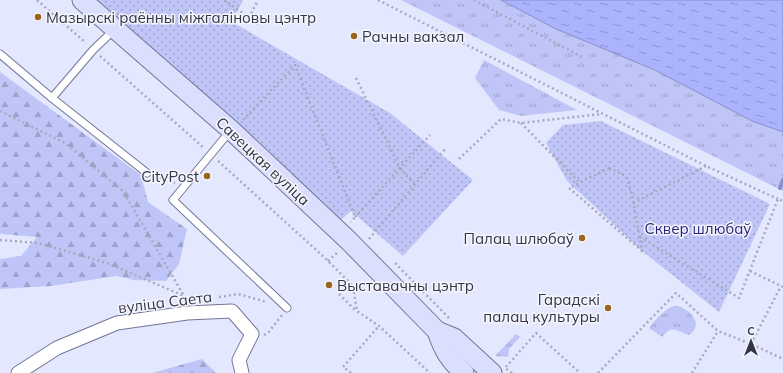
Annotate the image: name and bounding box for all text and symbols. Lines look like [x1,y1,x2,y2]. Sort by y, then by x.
place label: Мазырскі раённы міжгаліновы цэнтр [46,8,316,27]
marker: Мазырскі раённы міжгаліновы цэнтр [33,12,43,22]
place label: Рачны вакзал [362,27,464,46]
marker: Рачны вакзал [349,31,359,41]
street label: Савецкая вуліца [212,113,314,209]
place label: CityPost [141,167,199,186]
marker: CityPost [202,171,212,181]
park label: Сквер шлюбаў [645,219,751,238]
place label: Палац шлюбаў [463,229,574,248]
marker: Палац шлюбаў [577,233,587,243]
place label: Выставачны цэнтр [337,276,474,295]
marker: Выставачны цэнтр [324,280,334,290]
street label: вуліца Саета [117,287,213,317]
place label: Гарадскі палац культуры [483,290,600,326]
marker: Гарадскі палац культуры [603,303,613,313]
north arrow [731,321,771,361]
text: С [747,324,755,338]

